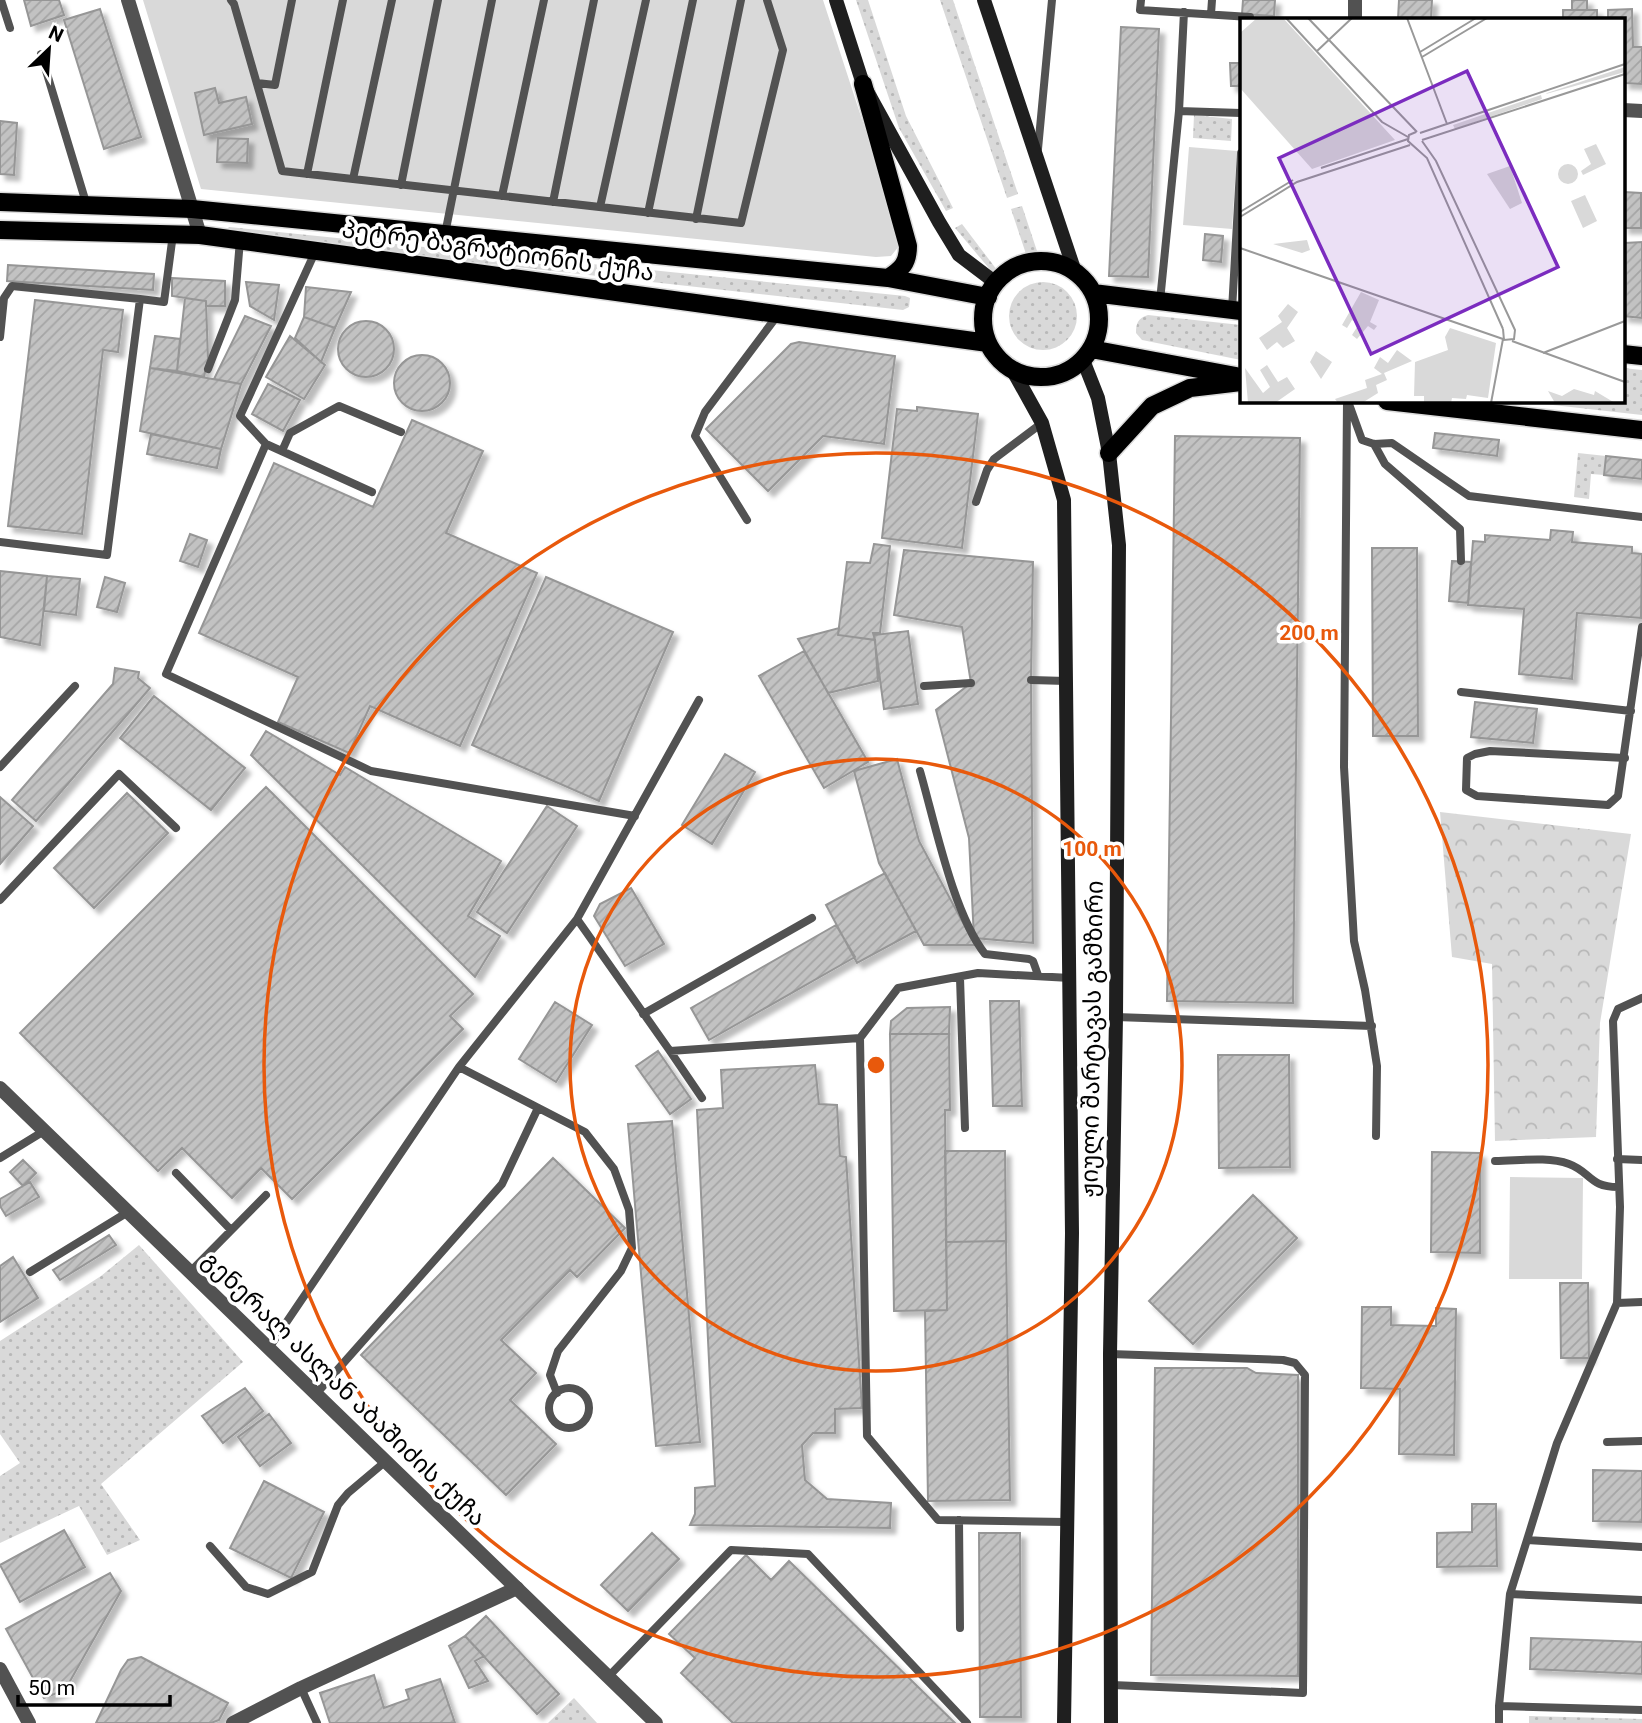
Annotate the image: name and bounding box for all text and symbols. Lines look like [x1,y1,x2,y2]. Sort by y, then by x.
north arrow [14,14,84,84]
inset map [1240,18,1624,402]
text: N [45,21,67,47]
street label: პეტრე ბაგრატიონის ქუჩა [340,215,656,287]
text: 200 m [1279,621,1339,645]
text: 100 m [1062,837,1122,861]
street label: ჟიული შარტავას გამზირი [1075,880,1109,1198]
centre of rings [864,1053,888,1077]
street label: გენერალ ასლან აბაშიძის ქუჩა [197,1246,491,1532]
scale bar [18,1664,170,1708]
text: 50 m [28,1676,75,1700]

